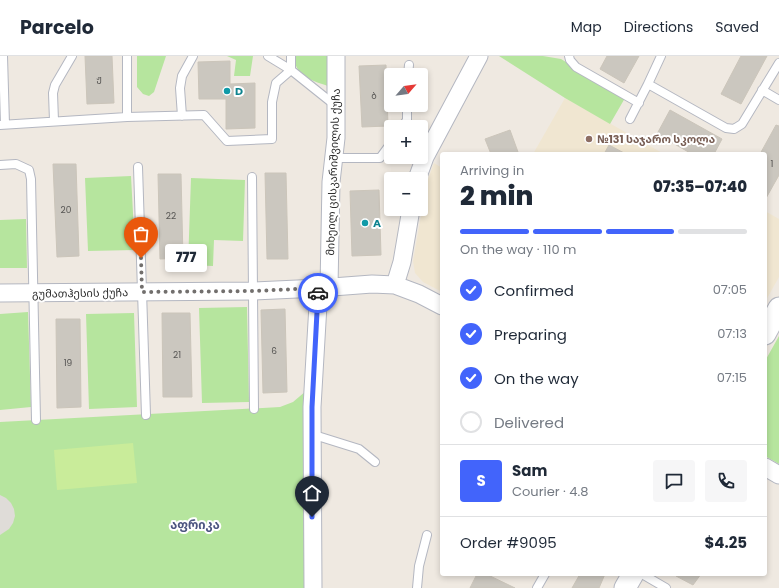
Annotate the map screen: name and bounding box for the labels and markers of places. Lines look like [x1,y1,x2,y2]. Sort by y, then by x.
place label: D [235,83,243,99]
marker: D [222,86,232,96]
place label: №131 საჯარო სკოლა [597,131,715,147]
marker: №131 საჯარო სკოლა [584,134,594,144]
place label: A [373,215,381,231]
pin [124,217,158,258]
marker: A [360,218,370,228]
callout: 777 [165,244,207,272]
pin [295,476,329,517]

